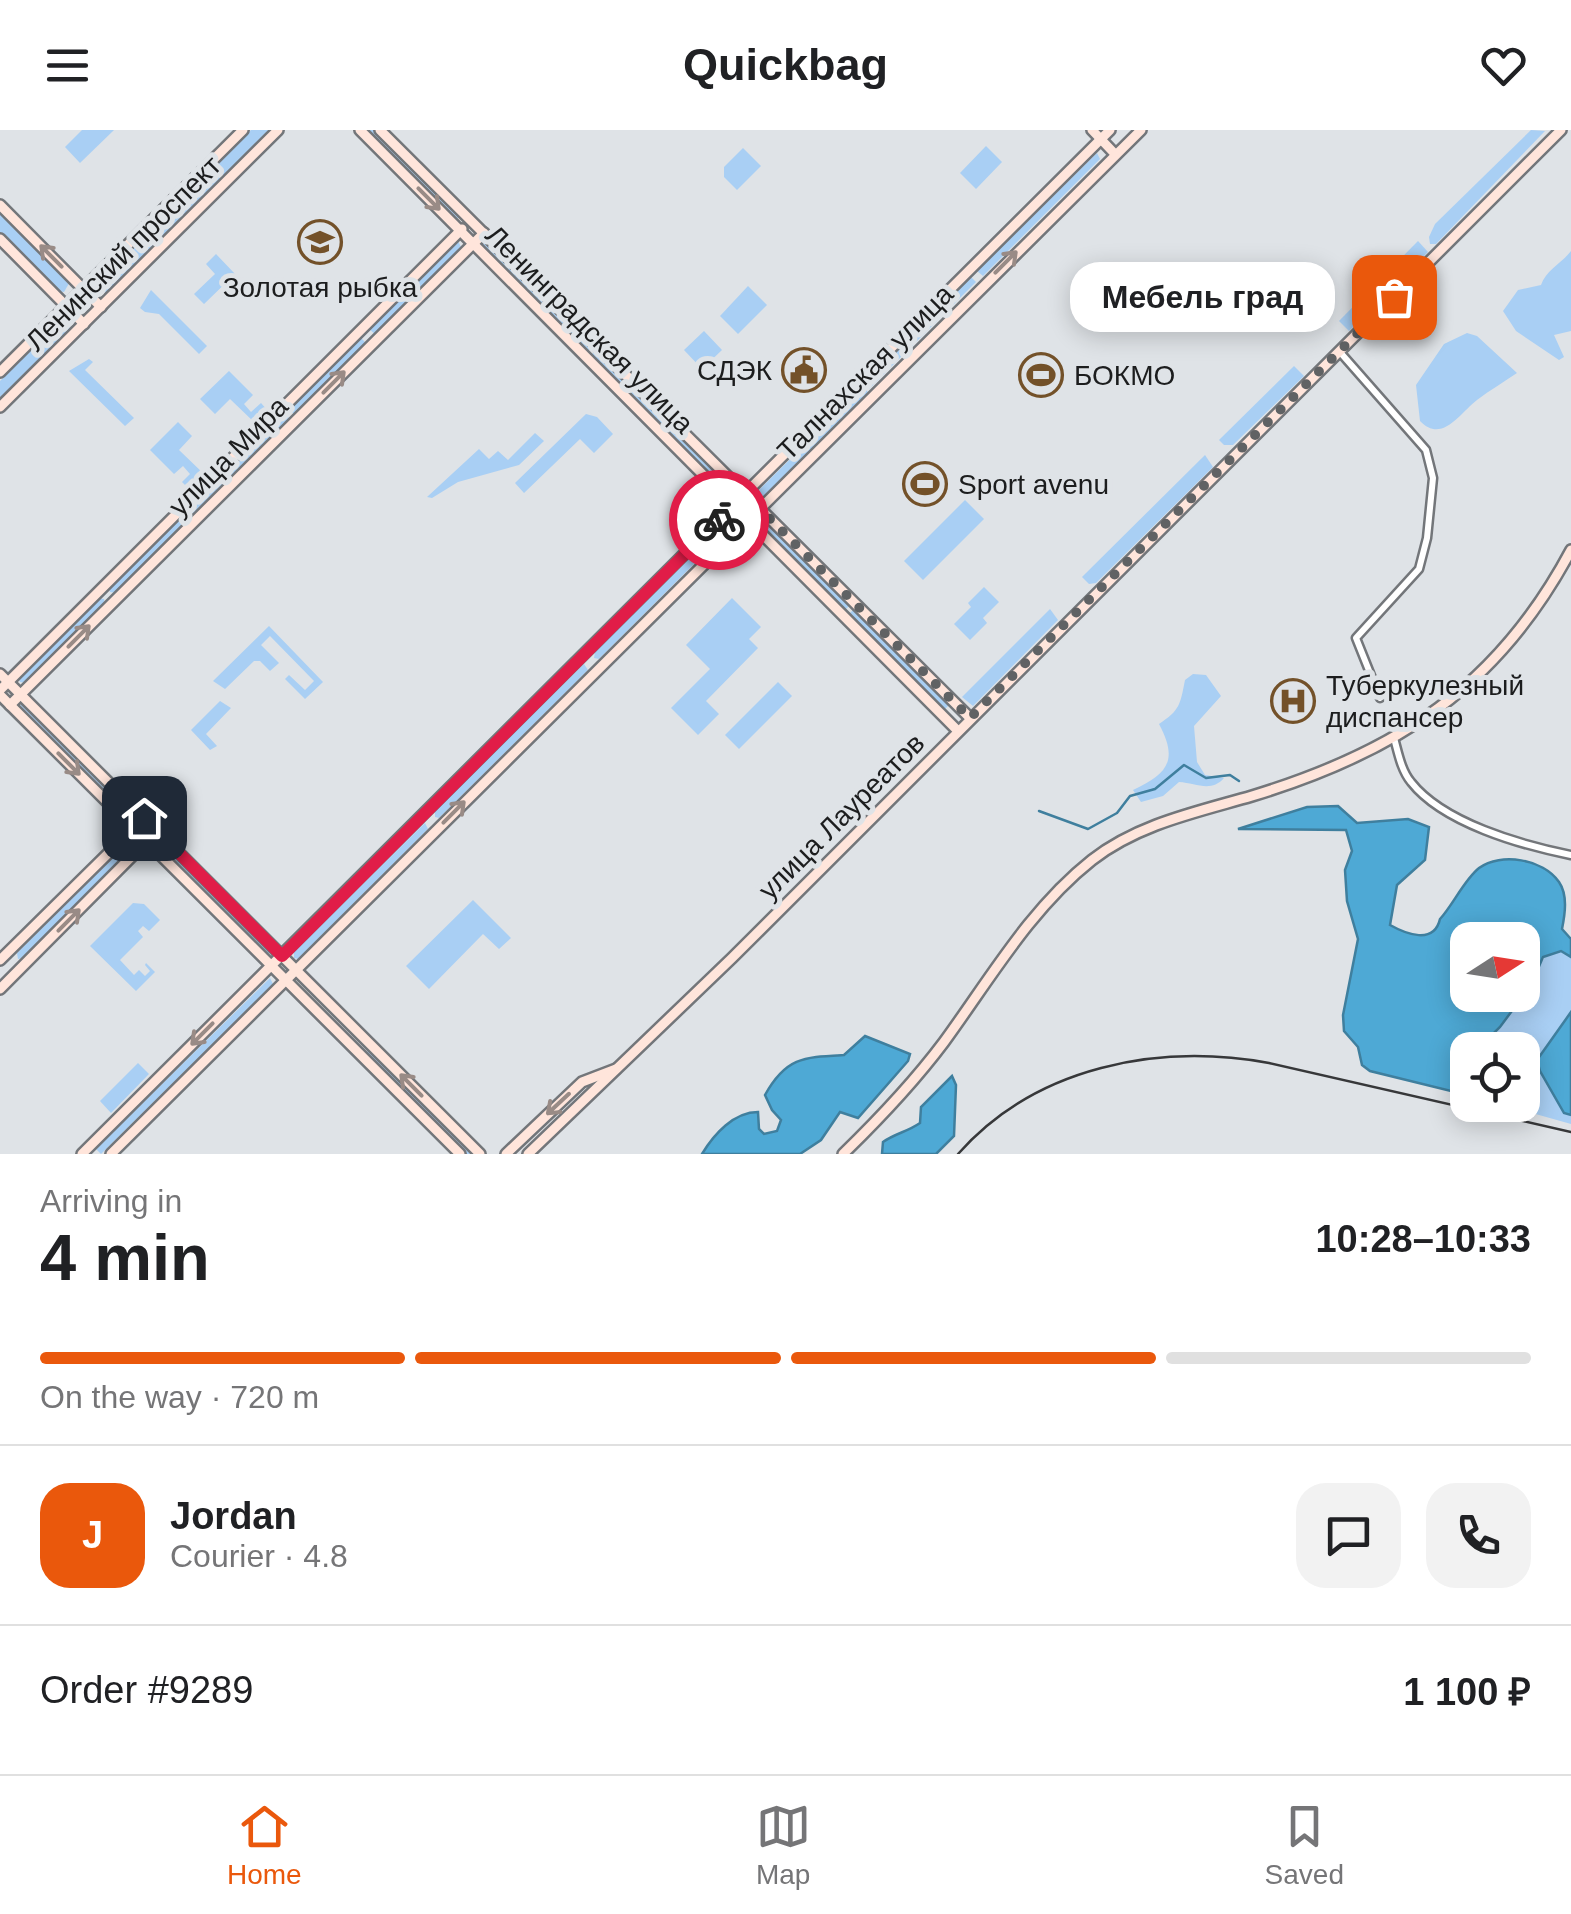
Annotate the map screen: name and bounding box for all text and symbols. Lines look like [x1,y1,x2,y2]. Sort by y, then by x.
icon: menu [40,38,95,93]
icon: heart [1476,38,1531,93]
text: Quickbag [683,39,888,90]
street label: Ленинский проспект [20,150,227,357]
one-way arrow [416,187,440,211]
school or university icon: Золотая рыбка [297,219,343,265]
street label: Ленинградская улица [479,219,700,440]
one-way arrow [39,244,63,268]
one-way arrow [994,250,1018,274]
pin [1352,255,1437,340]
callout: Мебель град [1069,262,1334,332]
icon: bag [1367,270,1422,325]
place label: Золотая рыбка [223,272,418,303]
street label: Талнахская улица [771,278,960,466]
text: Мебель град [1102,279,1303,315]
public building icon: СДЭК [781,347,827,393]
sports icon: БОКМО [1018,352,1064,398]
place label: СДЭК [697,355,773,386]
place label: БОКМО [1074,360,1175,391]
one-way arrow [321,370,346,395]
street label: улица Мира [163,390,294,522]
sports icon: Sport avenu [902,461,948,507]
place label: Sport avenu [958,469,1109,500]
courier [669,470,769,570]
icon: bike [692,493,747,548]
one-way arrow [67,625,91,649]
place label: Туберкулезный диспансер [1326,670,1524,733]
hospital icon: Туберкулезный диспансер [1270,678,1316,724]
street label: улица Лауреатов [752,727,930,905]
one-way arrow [56,751,81,776]
pin [102,776,187,861]
icon: home [117,791,172,846]
one-way arrow [441,801,465,825]
one-way arrow [57,909,81,933]
north arrow [1450,922,1540,1012]
map controls [1450,922,1540,1122]
one-way arrow [191,1022,215,1046]
button: locate [1450,1032,1540,1122]
one-way arrow [399,1073,424,1098]
one-way arrow [547,1092,571,1116]
text: Arriving in [40,1183,182,1219]
text: 10:28–10:33 [1315,1218,1531,1260]
text: 4 min [40,1221,210,1294]
text: On the way · 720 m [40,1379,319,1415]
button: chat [1296,1483,1401,1588]
button: phone [1426,1483,1531,1588]
text: Jordan [170,1495,297,1537]
text: J [82,1514,103,1556]
text: Courier · 4.8 [170,1538,348,1574]
text: Order #9289 [40,1669,253,1711]
text: 1 100 ₽ [1403,1671,1531,1713]
tab: Home [227,1799,302,1891]
tab: Map [756,1799,811,1891]
tab: Saved [1265,1799,1344,1891]

